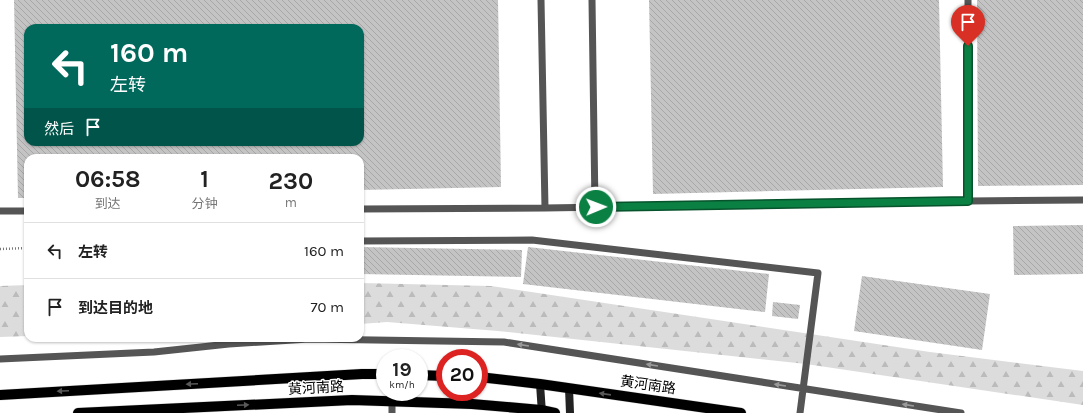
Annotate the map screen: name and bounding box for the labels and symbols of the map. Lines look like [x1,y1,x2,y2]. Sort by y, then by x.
pin [951,5,985,46]
position arrow [575,186,617,228]
one-way arrow [517,342,529,348]
speed limit sign: 20 [436,349,488,401]
one-way arrow [645,362,658,368]
street label: 黄河南路 [619,373,677,397]
street label: 黄河南路 [288,378,344,398]
one-way arrow [186,380,198,387]
one-way arrow [774,381,786,387]
one-way arrow [57,388,69,395]
one-way arrow [599,391,611,397]
one-way arrow [237,402,249,409]
one-way arrow [902,402,915,408]

